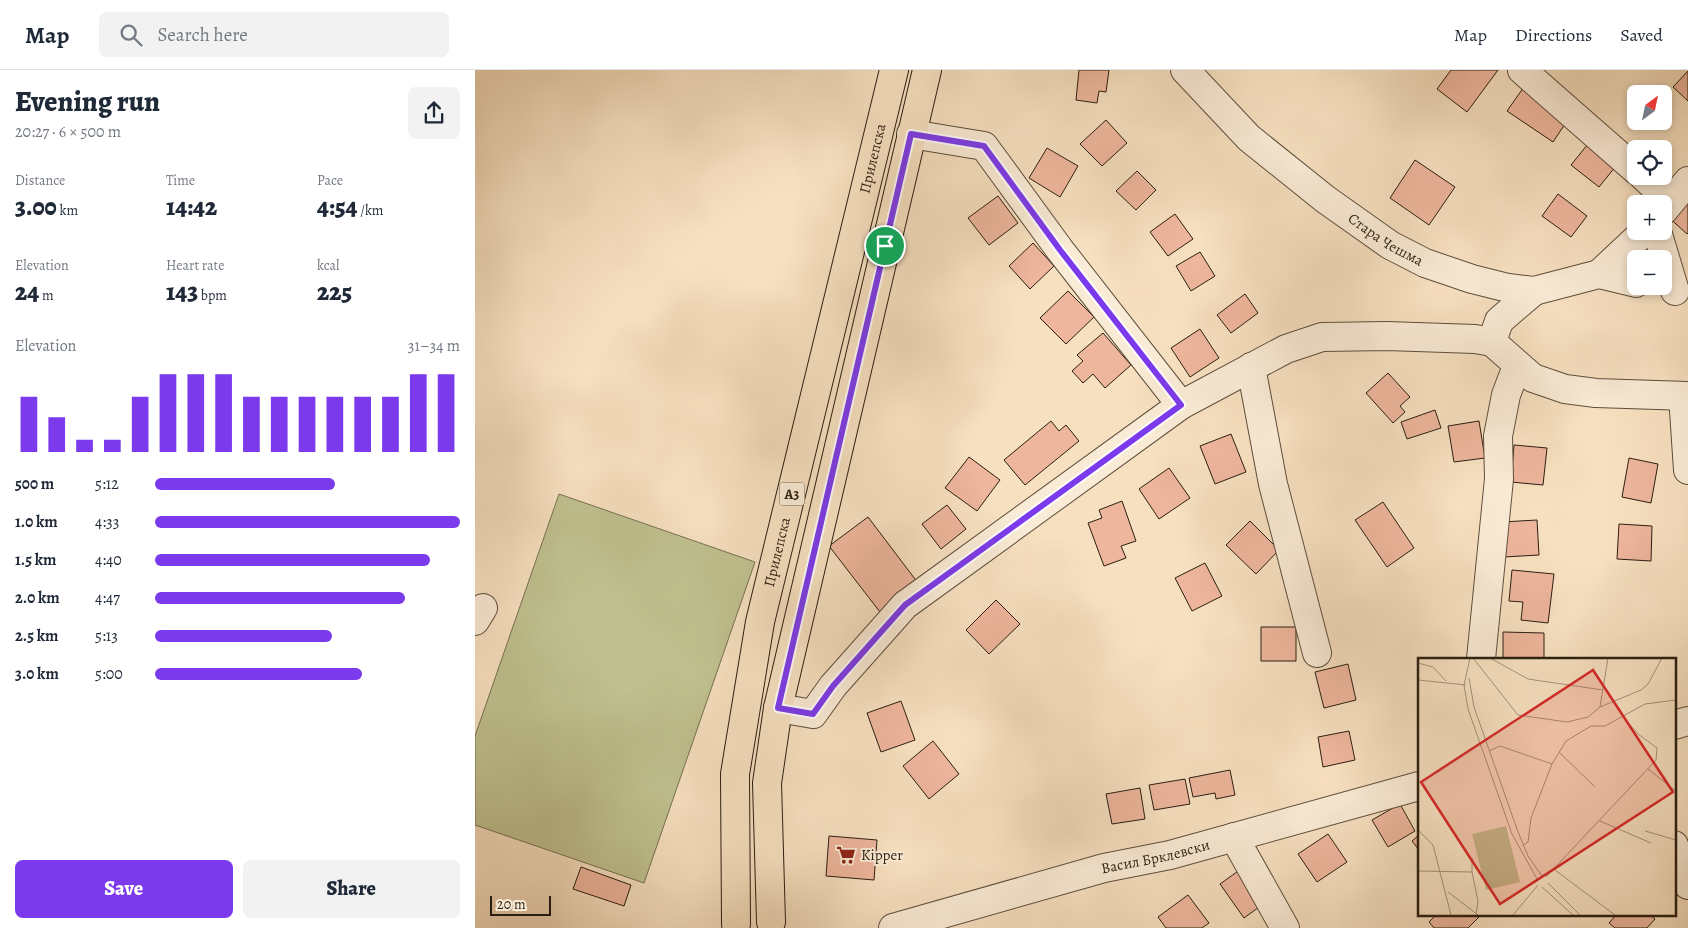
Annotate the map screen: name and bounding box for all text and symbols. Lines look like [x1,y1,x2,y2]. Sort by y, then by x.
search box [99,12,449,57]
text: Map [25,19,69,51]
icon: search [117,21,145,49]
text: Search here [157,22,248,48]
text: Map [1454,23,1487,47]
text: Directions [1515,23,1592,47]
text: Saved [1620,23,1663,47]
text: Evening run [15,83,160,121]
north arrow [1627,85,1673,130]
map controls [1627,85,1672,295]
button: share [408,87,460,139]
text: 20:27 · 6 × 500 m [15,121,121,143]
street label: Прилепска [854,122,891,195]
button: locate [1627,140,1672,185]
text: Distance [15,171,65,190]
text: Time [166,171,195,190]
text: Pace [317,171,343,190]
text: 3.00 [15,190,57,224]
text: 14:42 [166,190,217,224]
text: 4:54 [317,190,358,224]
button: + [1627,195,1672,240]
text: km [57,201,78,220]
text: /km [358,201,384,220]
street label: Стара Чешма [1344,208,1427,271]
pin [864,225,906,267]
icon: arrive [871,232,899,260]
button: − [1627,250,1672,295]
text: Elevation [15,256,69,275]
text: Heart rate [166,256,224,275]
text: kcal [317,256,339,275]
text: 24 [15,275,39,309]
text: 143 [166,275,198,309]
text: 225 [317,275,352,309]
text: m [39,286,54,305]
text: bpm [198,286,227,305]
text: Elevation [15,335,76,357]
text: 31–34 m [408,335,460,357]
text: 500 m [15,473,54,495]
text: 5:12 [95,473,119,495]
road number: A3 [779,482,805,506]
text: 1.0 km [15,511,58,533]
text: 4:33 [95,511,119,533]
street label: Прилепска [759,515,795,589]
text: 1.5 km [15,549,56,571]
text: 4:40 [95,549,122,571]
text: 2.0 km [15,587,60,609]
text: 4:47 [95,587,120,609]
text: 2.5 km [15,625,58,647]
text: 5:13 [95,625,118,647]
inset map [1418,658,1675,916]
text: 3.0 km [15,663,59,685]
text: 5:00 [95,663,123,685]
street label: Васил Брклевски [1099,834,1212,878]
supermarket icon: Kipper [835,844,857,866]
place label: Kipper [861,845,903,865]
button: Save [15,860,233,918]
button: Share [243,860,460,918]
scale bar [490,893,551,916]
text: 20 m [497,895,526,914]

